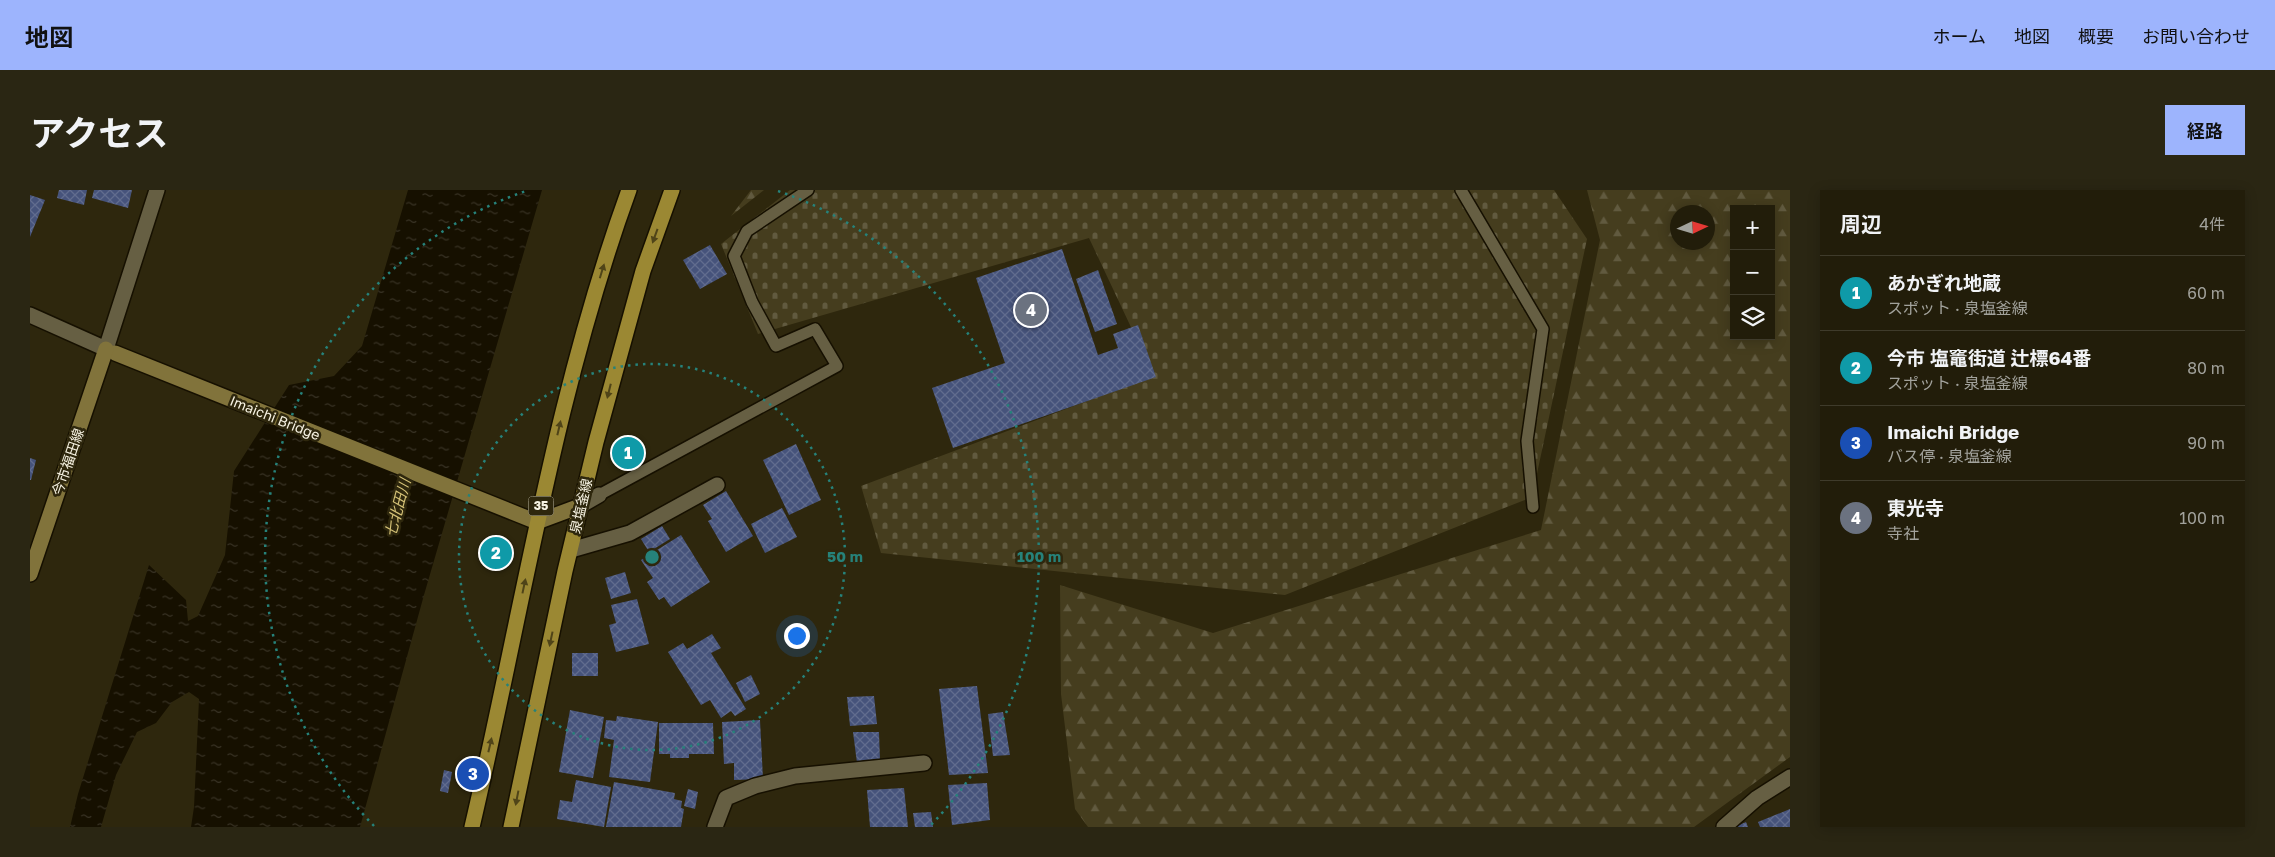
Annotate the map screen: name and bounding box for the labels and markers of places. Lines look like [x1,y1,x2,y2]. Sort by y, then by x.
pin: 4 [1015,291,1047,329]
pin: 1 [612,434,644,472]
pin: 2 [480,534,512,572]
centre of rings [643,548,661,566]
pin: 3 [457,755,489,793]

